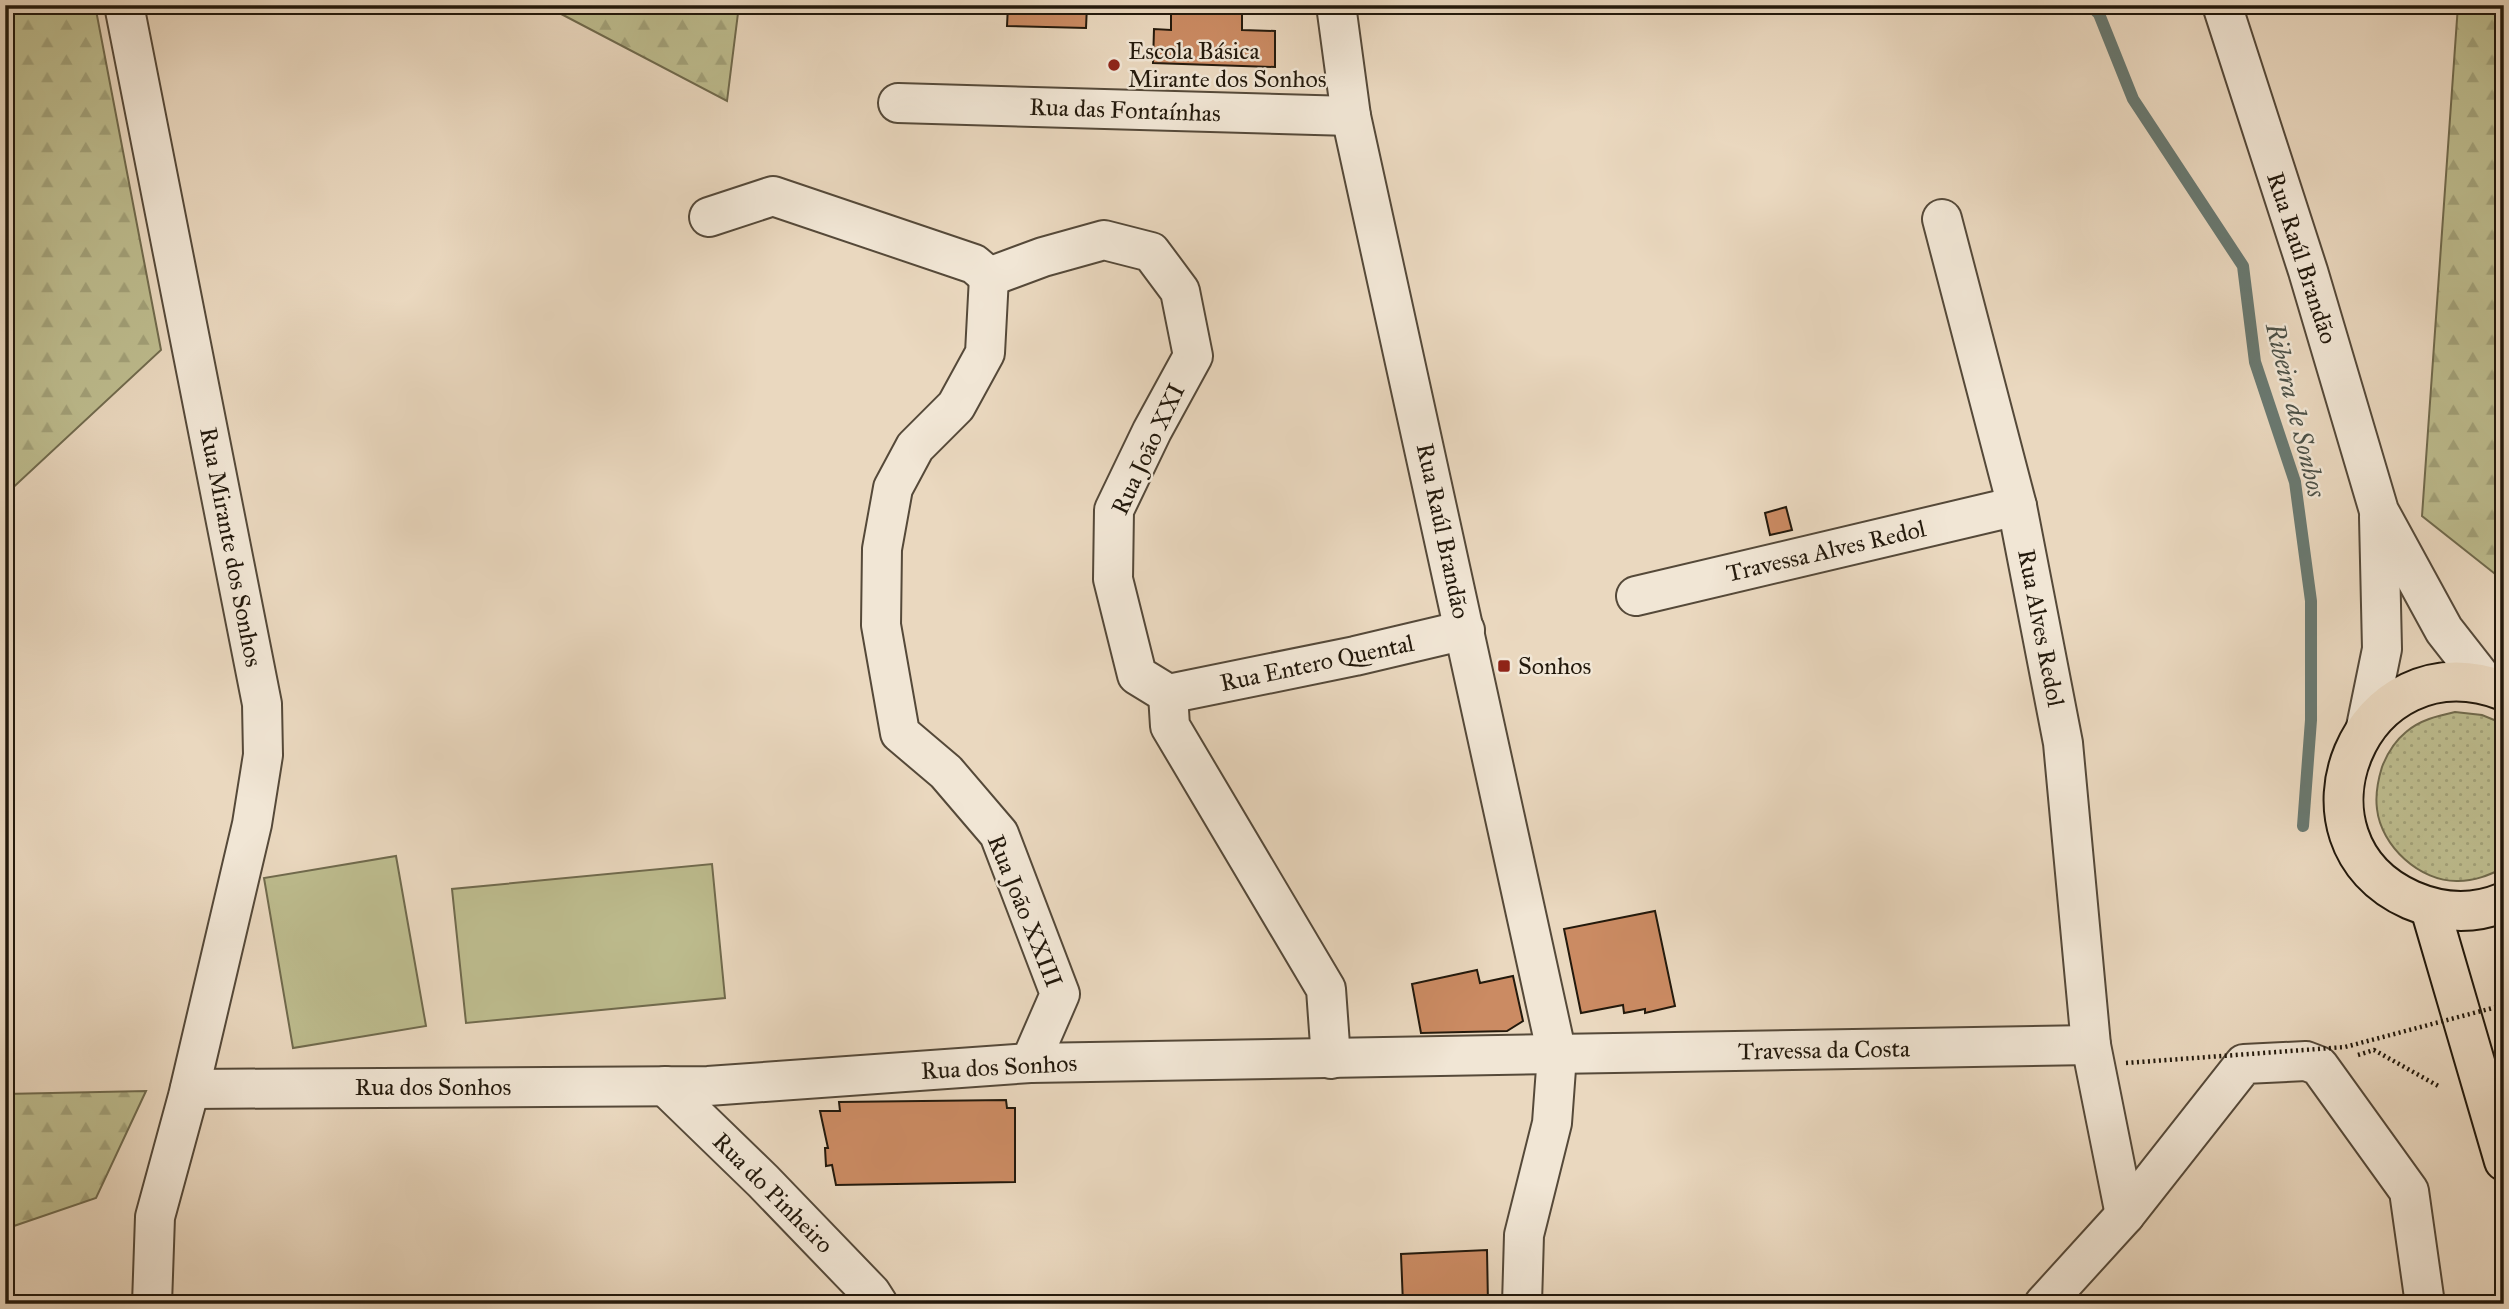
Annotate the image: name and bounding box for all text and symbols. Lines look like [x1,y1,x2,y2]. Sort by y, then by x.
place label: Escola Básica Mirante dos Sonhos [1128,36,1327,94]
marker: Escola Básica Mirante dos Sonhos [1106,57,1122,73]
street label: Rua das Fontaínhas [1029,92,1221,128]
street label: Rua Raúl Brandão [2260,168,2344,348]
water label: Ribeira de Sonhos [2259,319,2333,501]
street label: Rua João XXI [1105,379,1191,519]
street label: Rua Mirante dos Sonhos [193,425,269,669]
street label: Rua Raúl Brandão [1410,441,1476,621]
street label: Travessa Alves Redol [1723,513,1929,589]
street label: Rua Alves Redol [2011,547,2071,710]
street label: Rua Entero Quental [1217,628,1417,698]
place label: Sonhos [1518,651,1591,681]
marker: Sonhos [1496,658,1512,674]
street label: Rua João XXIII [981,830,1069,992]
street label: Travessa da Costa [1738,1033,1911,1067]
street label: Rua dos Sonhos [920,1048,1078,1086]
street label: Rua dos Sonhos [355,1072,511,1102]
street label: Rua do Pinheiro [706,1126,840,1260]

